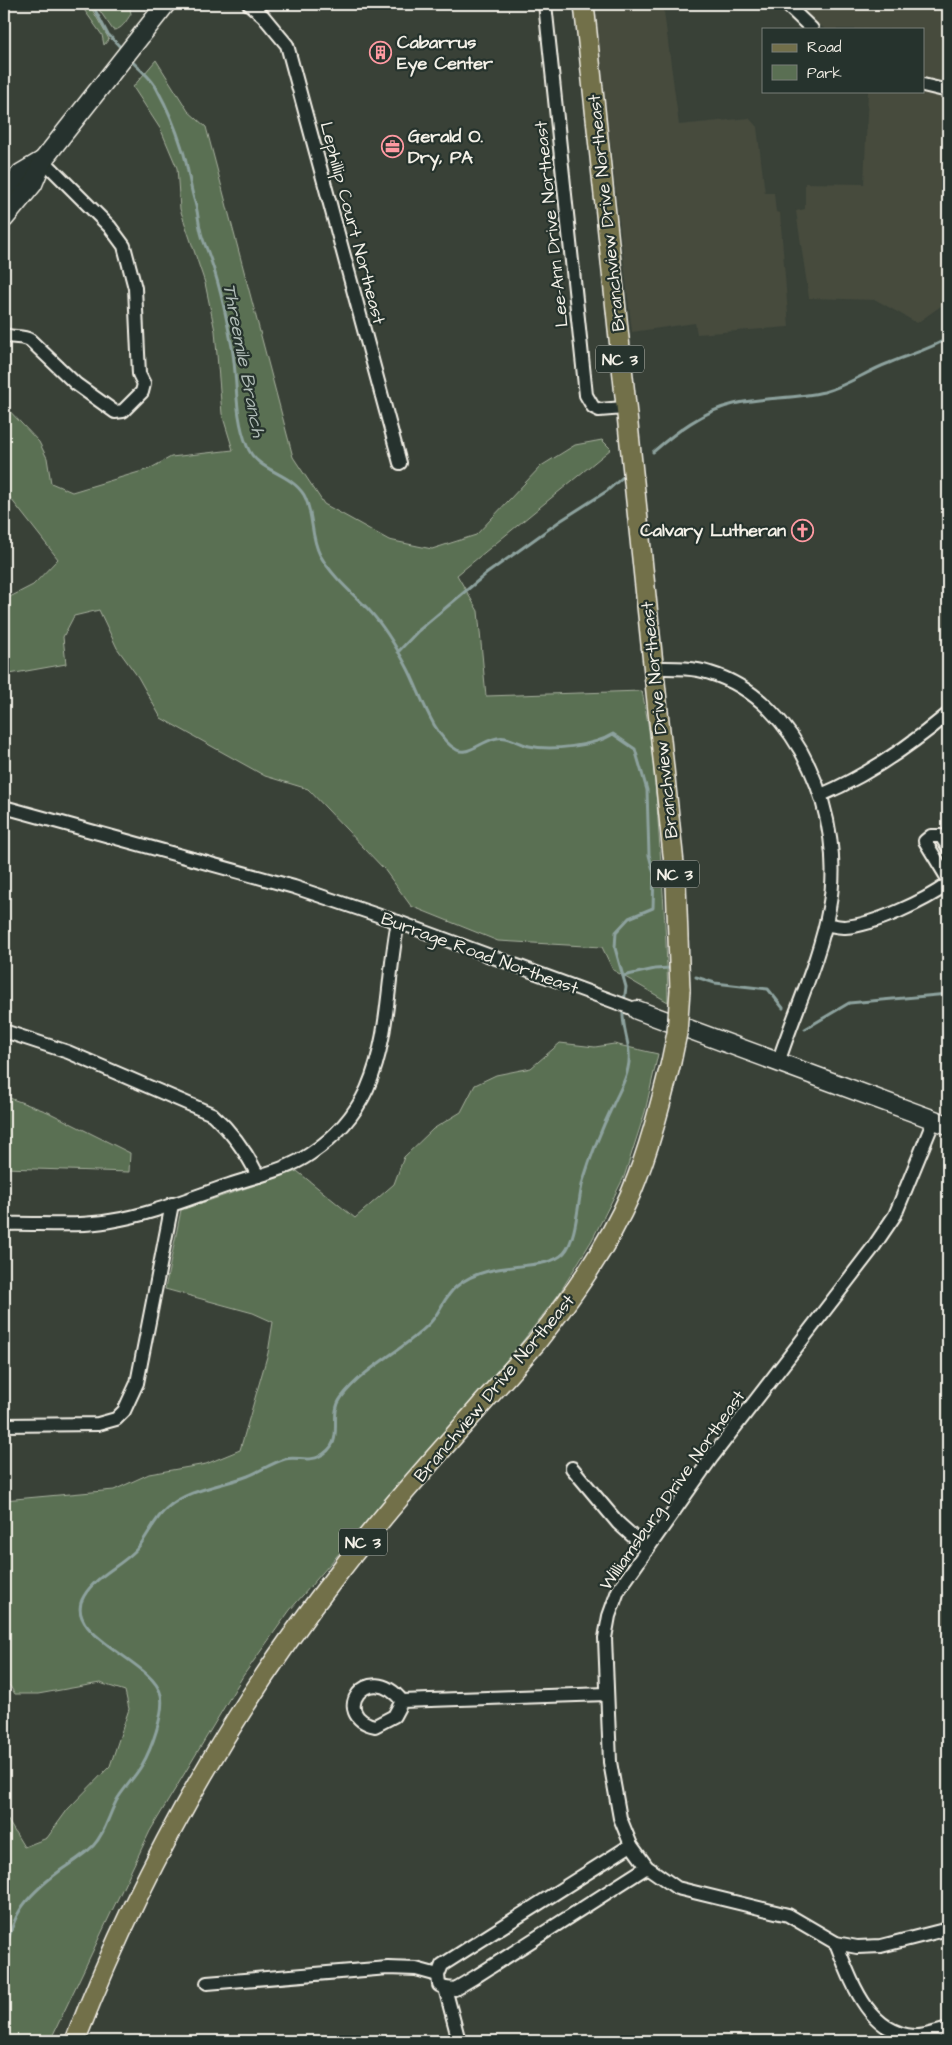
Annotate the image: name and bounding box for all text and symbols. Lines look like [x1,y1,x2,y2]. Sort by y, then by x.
legend [762,28,924,92]
place label: Cabarrus Eye Center [397,30,493,77]
text: Road [807,37,842,58]
building icon: Cabarrus Eye Center [369,40,393,64]
text: Park [807,63,842,84]
street label: Branchview Drive Northeast [582,93,631,333]
street label: Lephillip Court Northeast [313,119,392,328]
street label: Lee-Ann Drive Northeast [528,119,575,328]
place label: Gerald O. Dry, PA [408,124,484,171]
office icon: Gerald O. Dry, PA [380,134,404,158]
water label: Threemile Branch [215,281,272,441]
road number: NC 3 [596,346,644,372]
place label: Calvary Lutheran [640,518,786,544]
church icon: Calvary Lutheran [790,518,814,542]
street label: Branchview Drive Northeast [635,600,684,840]
road number: NC 3 [651,861,699,888]
street label: Burrage Road Northeast [377,906,583,1002]
street label: Branchview Drive Northeast [408,1289,581,1488]
street label: Williamsburg Drive Northeast [594,1385,752,1596]
road number: NC 3 [339,1528,387,1555]

